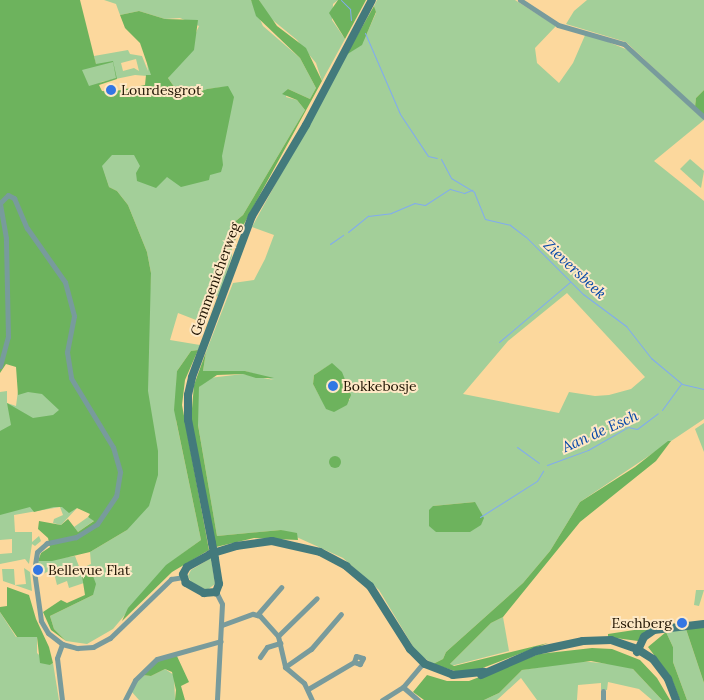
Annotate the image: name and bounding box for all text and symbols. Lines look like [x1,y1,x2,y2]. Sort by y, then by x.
place label: Lourdesgrot [121,82,201,98]
marker: Lourdesgrot [105,84,117,96]
street label: Gemmenicherweg [187,220,243,338]
water label: Zieversbeek [540,235,610,303]
place label: Bokkebosje [343,378,416,394]
marker: Bokkebosje [327,380,339,392]
water label: Aan de Esch [559,406,641,456]
place label: Bellevue Flat [48,562,130,578]
marker: Bellevue Flat [32,564,44,576]
place label: Eschberg [612,615,672,631]
marker: Eschberg [676,617,688,629]

